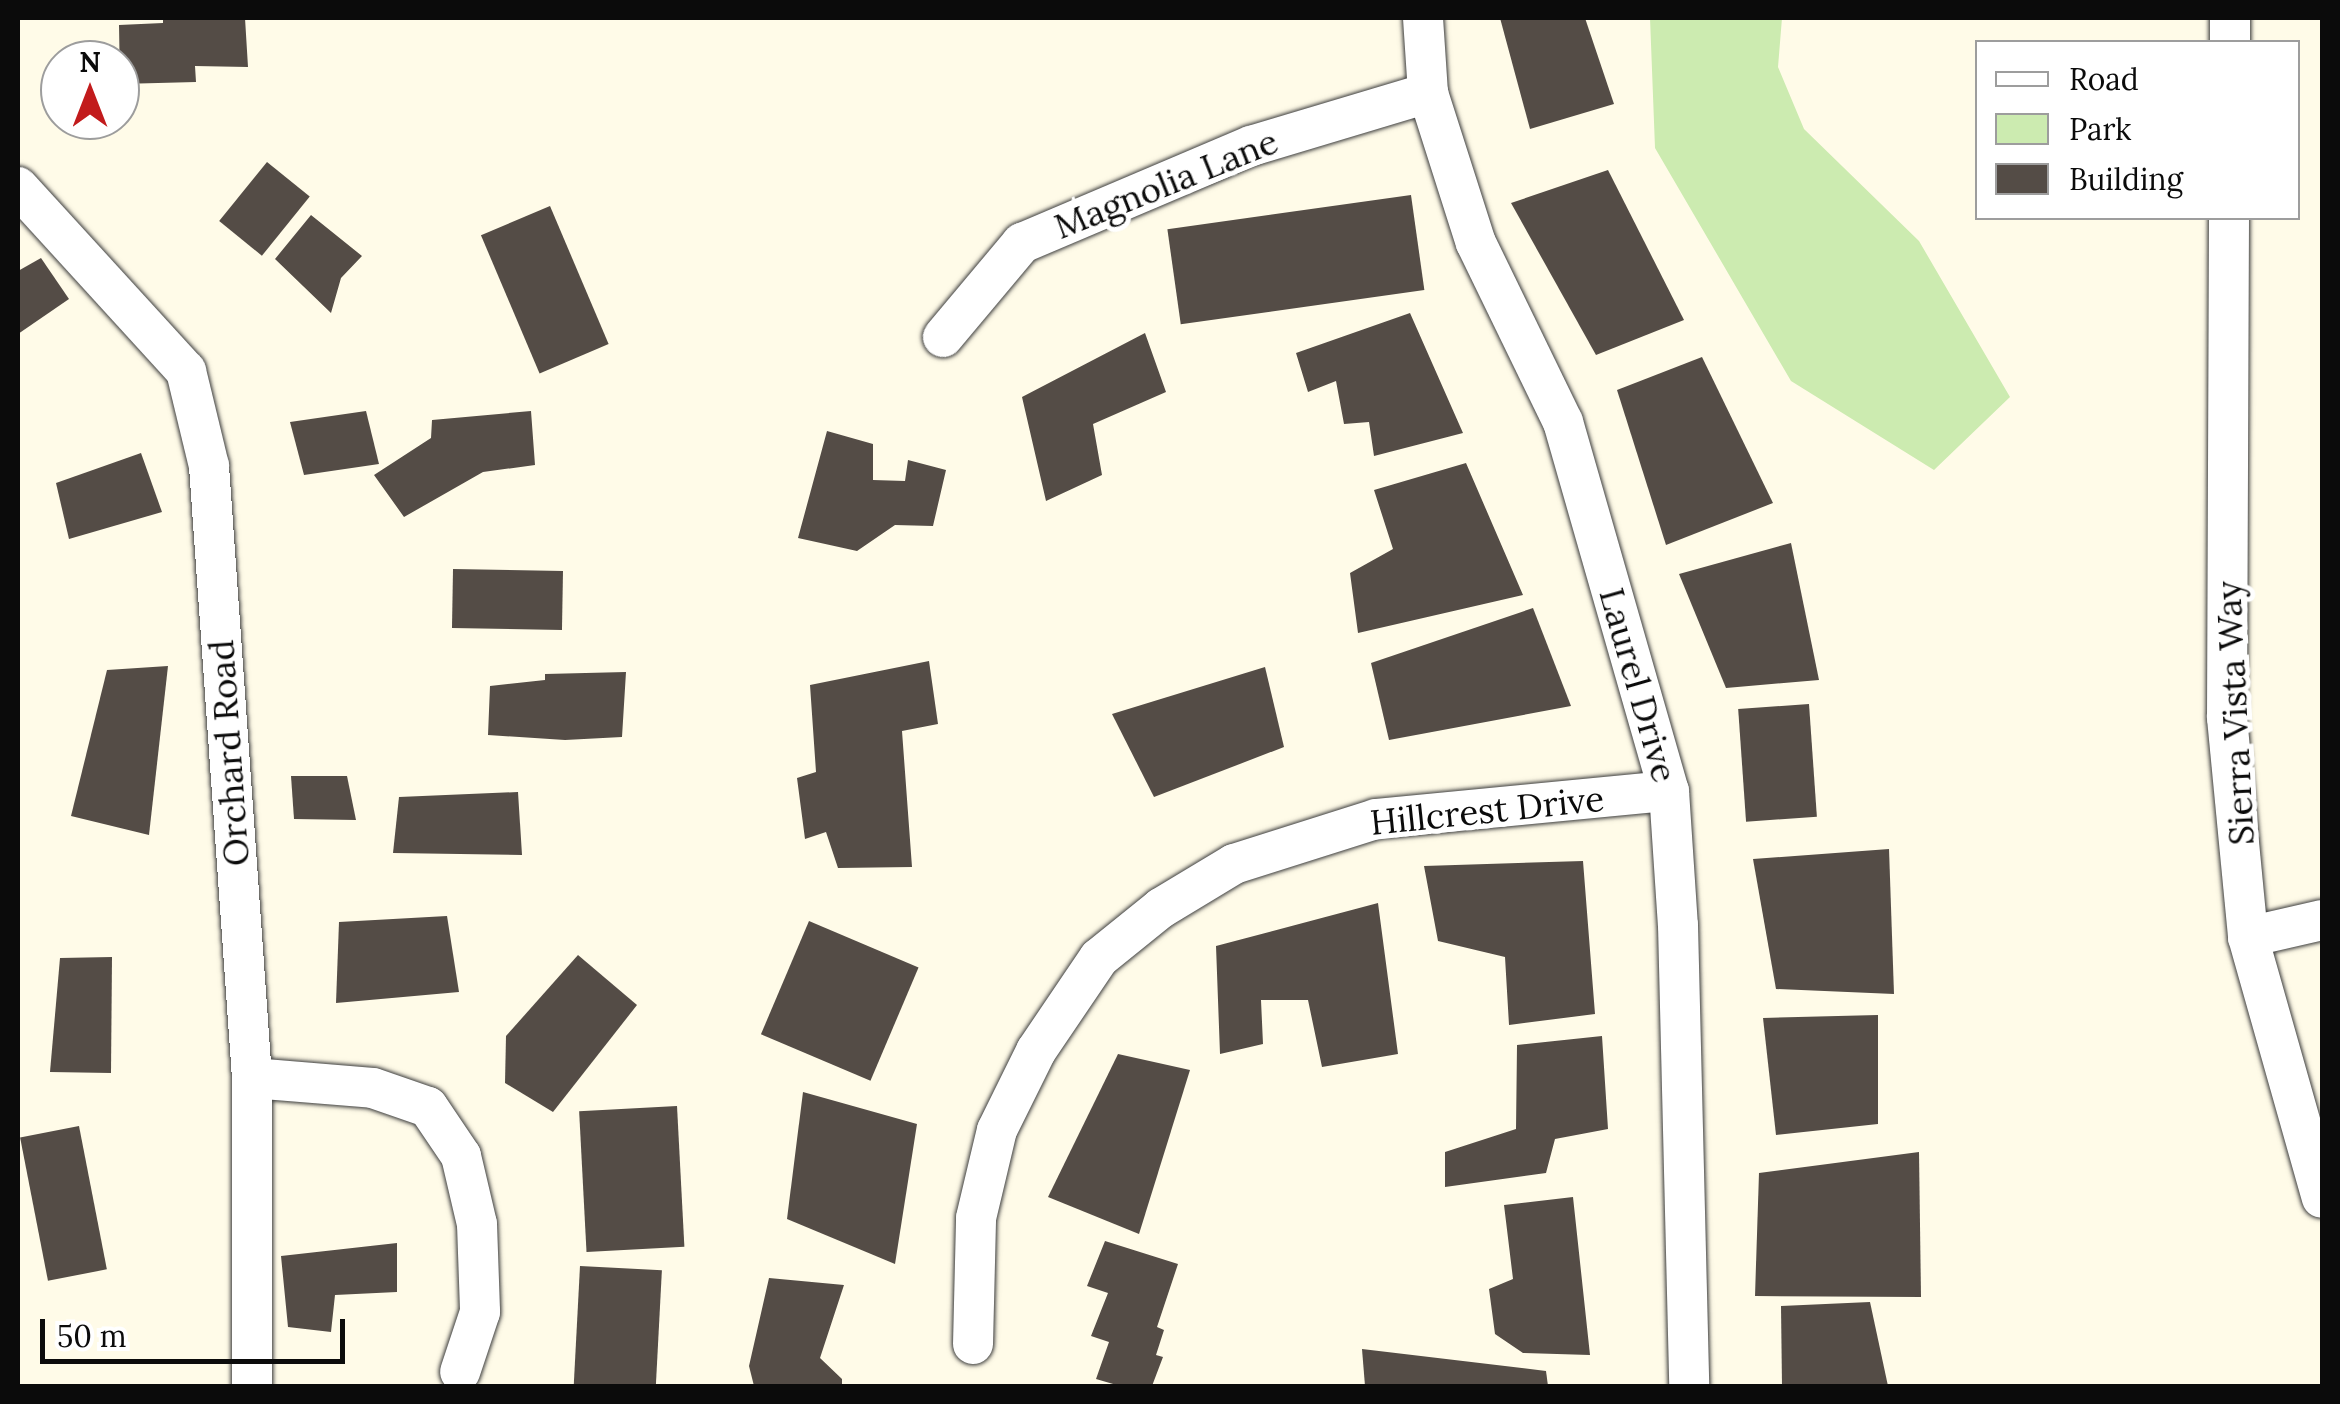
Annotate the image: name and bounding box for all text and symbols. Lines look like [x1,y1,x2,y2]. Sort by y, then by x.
north arrow [40,40,140,140]
legend [1975,40,2300,220]
text: N [79,44,101,80]
text: Road [2069,60,2139,98]
text: Park [2069,110,2131,148]
street label: Magnolia Lane [1048,120,1284,248]
text: Building [2069,160,2183,198]
street label: Sierra Vista Way [2207,580,2263,846]
street label: Laurel Drive [1590,583,1686,787]
street label: Orchard Road [200,639,258,867]
street label: Hillcrest Drive [1368,778,1606,844]
scale bar [45,1299,350,1361]
text: 50 m [57,1317,127,1355]

